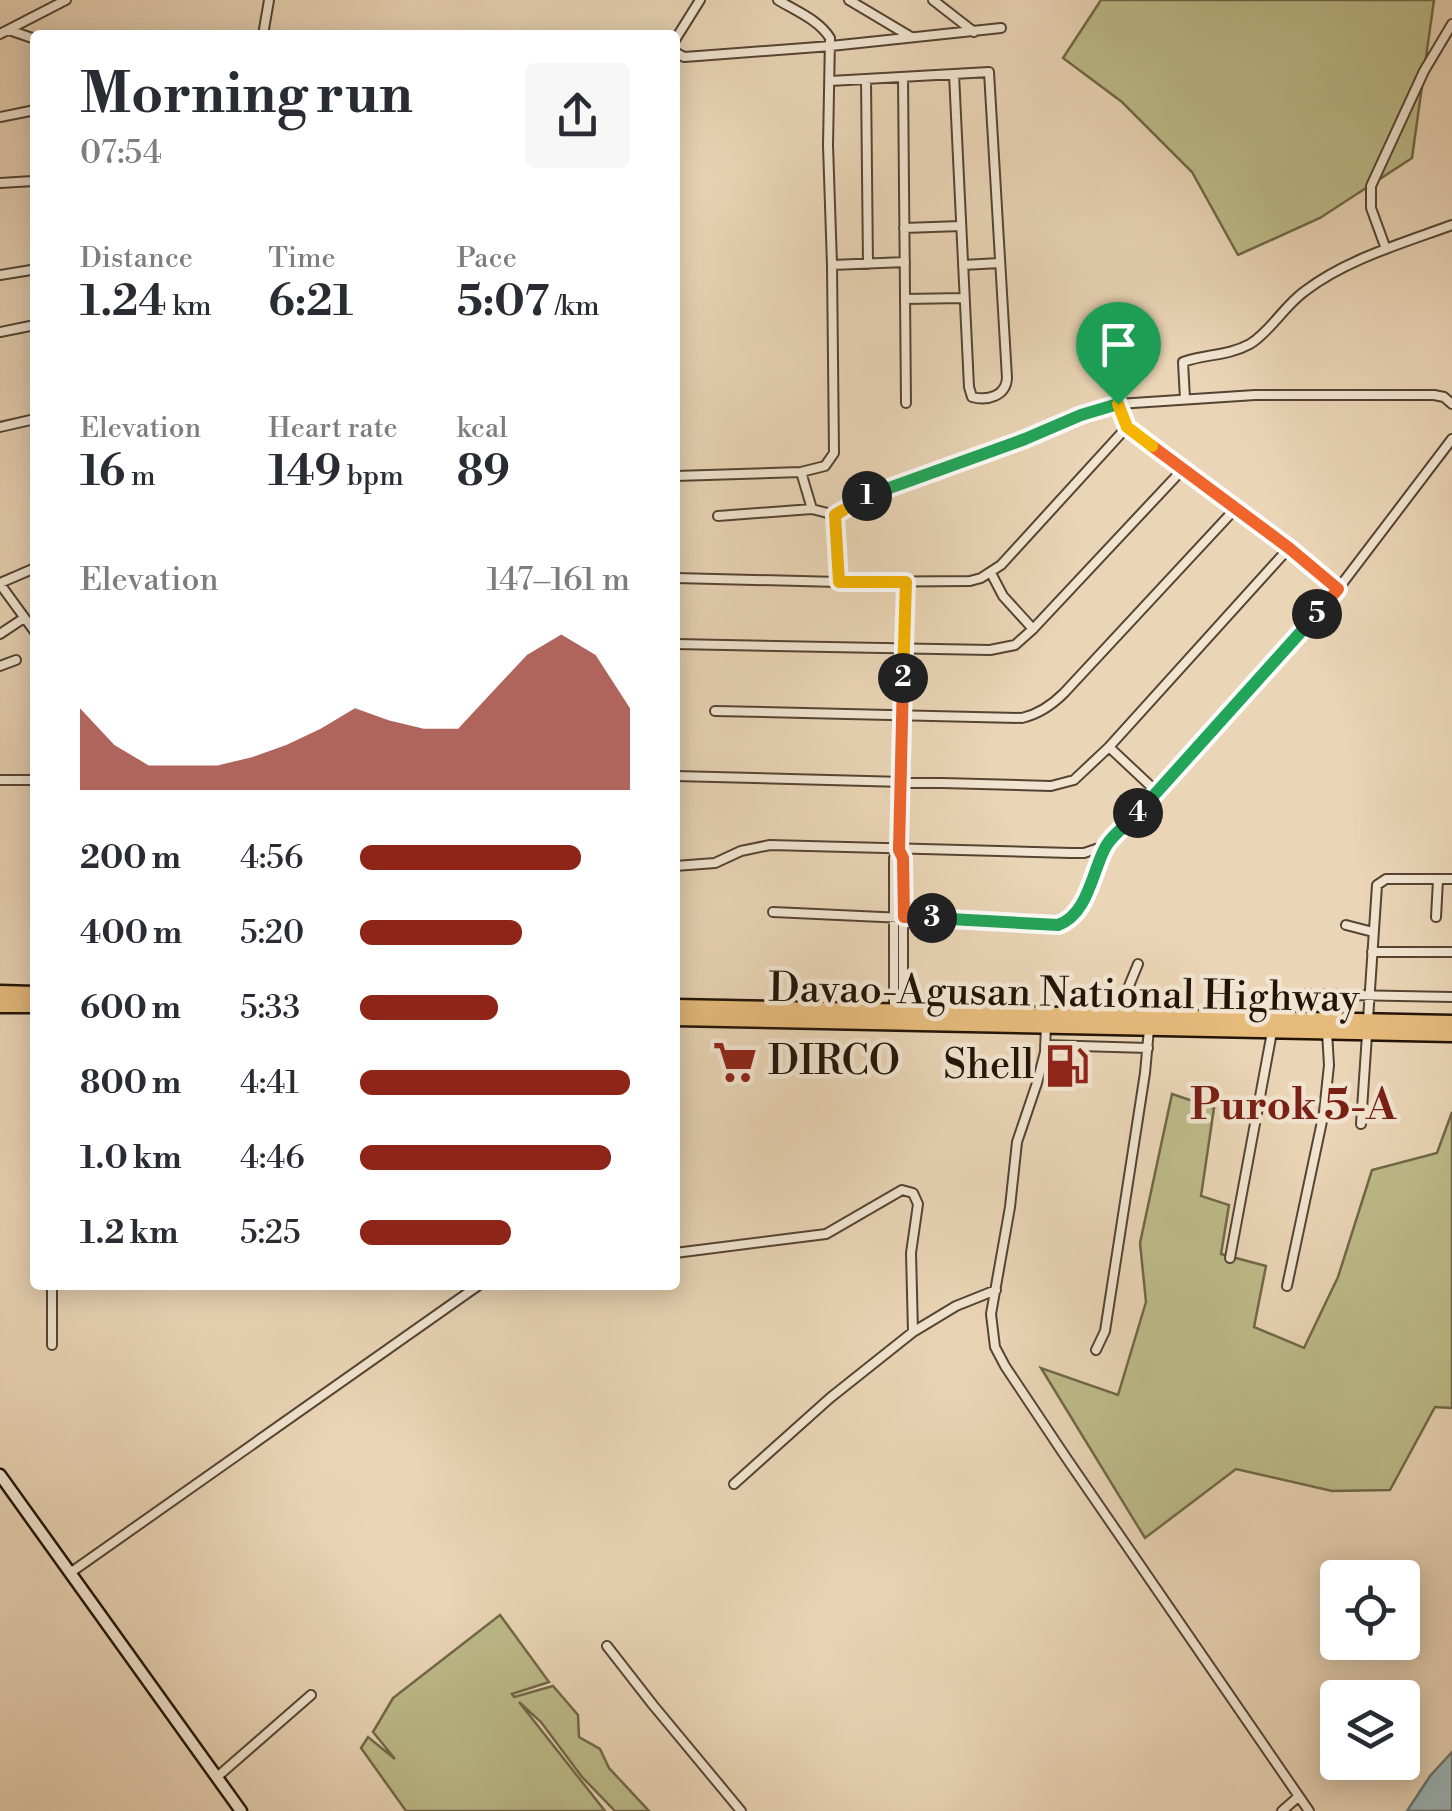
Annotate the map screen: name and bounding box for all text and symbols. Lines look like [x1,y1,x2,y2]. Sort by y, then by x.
text: Morning run [80,61,413,130]
button: share [525,63,630,168]
text: 07:54 [80,133,162,173]
text: Distance [80,241,193,276]
text: Time [268,241,336,276]
text: Pace [457,241,517,276]
text: 1.24 [80,276,167,329]
text: 6:21 [268,276,353,329]
text: 5:07 [457,276,549,329]
text: km [167,289,212,324]
text: /km [549,289,599,324]
pin [1076,302,1161,405]
icon: arrive [1091,317,1146,372]
text: Elevation [80,411,201,446]
text: Heart rate [268,411,398,446]
text: kcal [457,411,507,446]
text: 16 [80,446,125,499]
text: 149 [268,446,341,499]
text: 89 [457,446,510,499]
text: m [125,459,155,494]
text: bpm [341,459,404,494]
pin: 1 [842,471,892,521]
text: 1 [860,478,874,513]
text: Elevation [80,560,219,600]
text: 147–161 m [487,560,630,600]
pin: 5 [1292,589,1342,639]
text: 5 [1308,596,1326,631]
pin: 2 [878,653,928,703]
text: 2 [894,660,912,695]
pin: 4 [1113,788,1163,838]
text: 4 [1129,795,1147,830]
text: 200 m [80,838,181,878]
text: 4:56 [240,838,303,878]
pin: 3 [907,893,957,943]
text: 3 [924,900,940,935]
text: 400 m [80,913,182,953]
text: 5:20 [240,913,304,953]
street label: Davao-Agusan National Highway [768,964,1360,1025]
text: 600 m [80,988,181,1028]
text: 5:33 [240,988,300,1028]
place label: DIRCO [768,1037,900,1087]
supermarket icon: DIRCO [711,1038,759,1086]
place label: Shell [943,1041,1034,1091]
fuel station icon: Shell [1043,1042,1091,1090]
text: 800 m [80,1063,181,1103]
text: 4:41 [240,1063,299,1103]
district label: Purok 5-A [1190,1080,1397,1133]
text: 1.0 km [80,1138,182,1178]
text: 4:46 [240,1138,305,1178]
text: 1.2 km [80,1213,178,1253]
text: 5:25 [240,1213,301,1253]
map controls [1320,1560,1420,1780]
button: locate [1320,1560,1420,1660]
button: layers [1320,1680,1420,1780]

